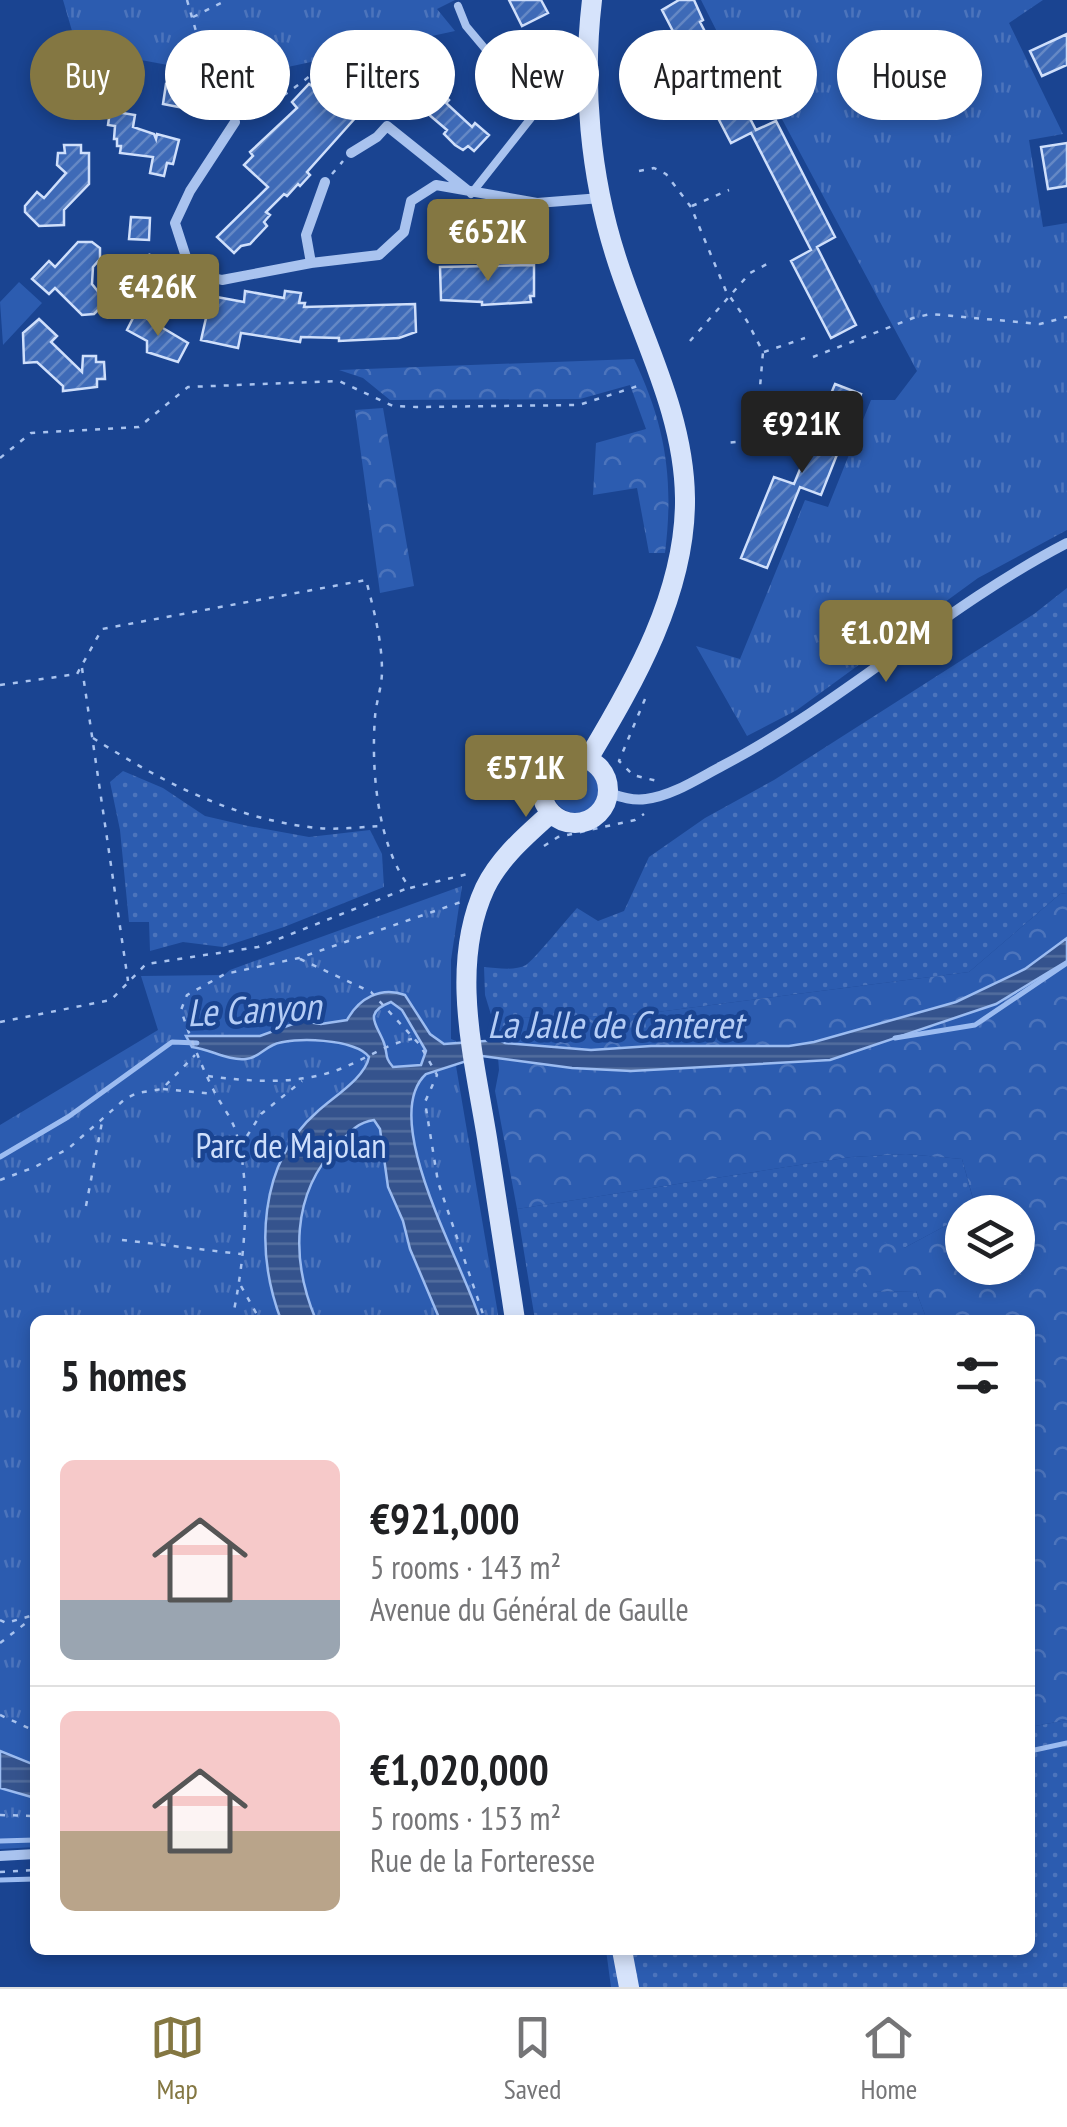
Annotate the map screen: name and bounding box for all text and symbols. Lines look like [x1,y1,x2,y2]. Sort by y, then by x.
chip: Buy [30,30,145,120]
chip: Rent [165,30,290,120]
chip: Filters [310,30,455,120]
chip: New [475,30,599,120]
chip: Apartment [619,30,817,120]
chip: House [837,30,982,120]
pin: €652K [418,199,558,284]
text: €652K [449,210,527,252]
pin: €426K [88,254,228,339]
text: €426K [119,265,197,307]
pin: €921K [732,391,872,476]
text: €921K [763,402,841,444]
pin: €1.02M [805,600,967,685]
text: €1.02M [841,611,931,653]
pin: €571K [456,735,596,820]
text: €571K [487,746,565,788]
water label: Le Canyon [186,980,324,1036]
water label: La Jalle de Canteret [487,999,747,1048]
park label: Parc de Majolan [195,1122,387,1168]
map controls [945,1195,1035,1285]
button: layers [945,1195,1035,1285]
text: 5 homes [60,1348,187,1403]
icon: filters [950,1348,1005,1403]
text: €921,000 [370,1491,520,1546]
icon: home [140,1500,260,1620]
text: 5 rooms · 143 m² [370,1546,561,1588]
text: Avenue du Général de Gaulle [370,1588,689,1630]
text: €1,020,000 [370,1742,549,1797]
icon: home [140,1751,260,1871]
text: 5 rooms · 153 m² [370,1797,561,1839]
text: Rue de la Forteresse [370,1839,595,1881]
tab: Map [150,2010,205,2107]
tab: Saved [504,2010,561,2107]
tab: Home [861,2010,917,2107]

